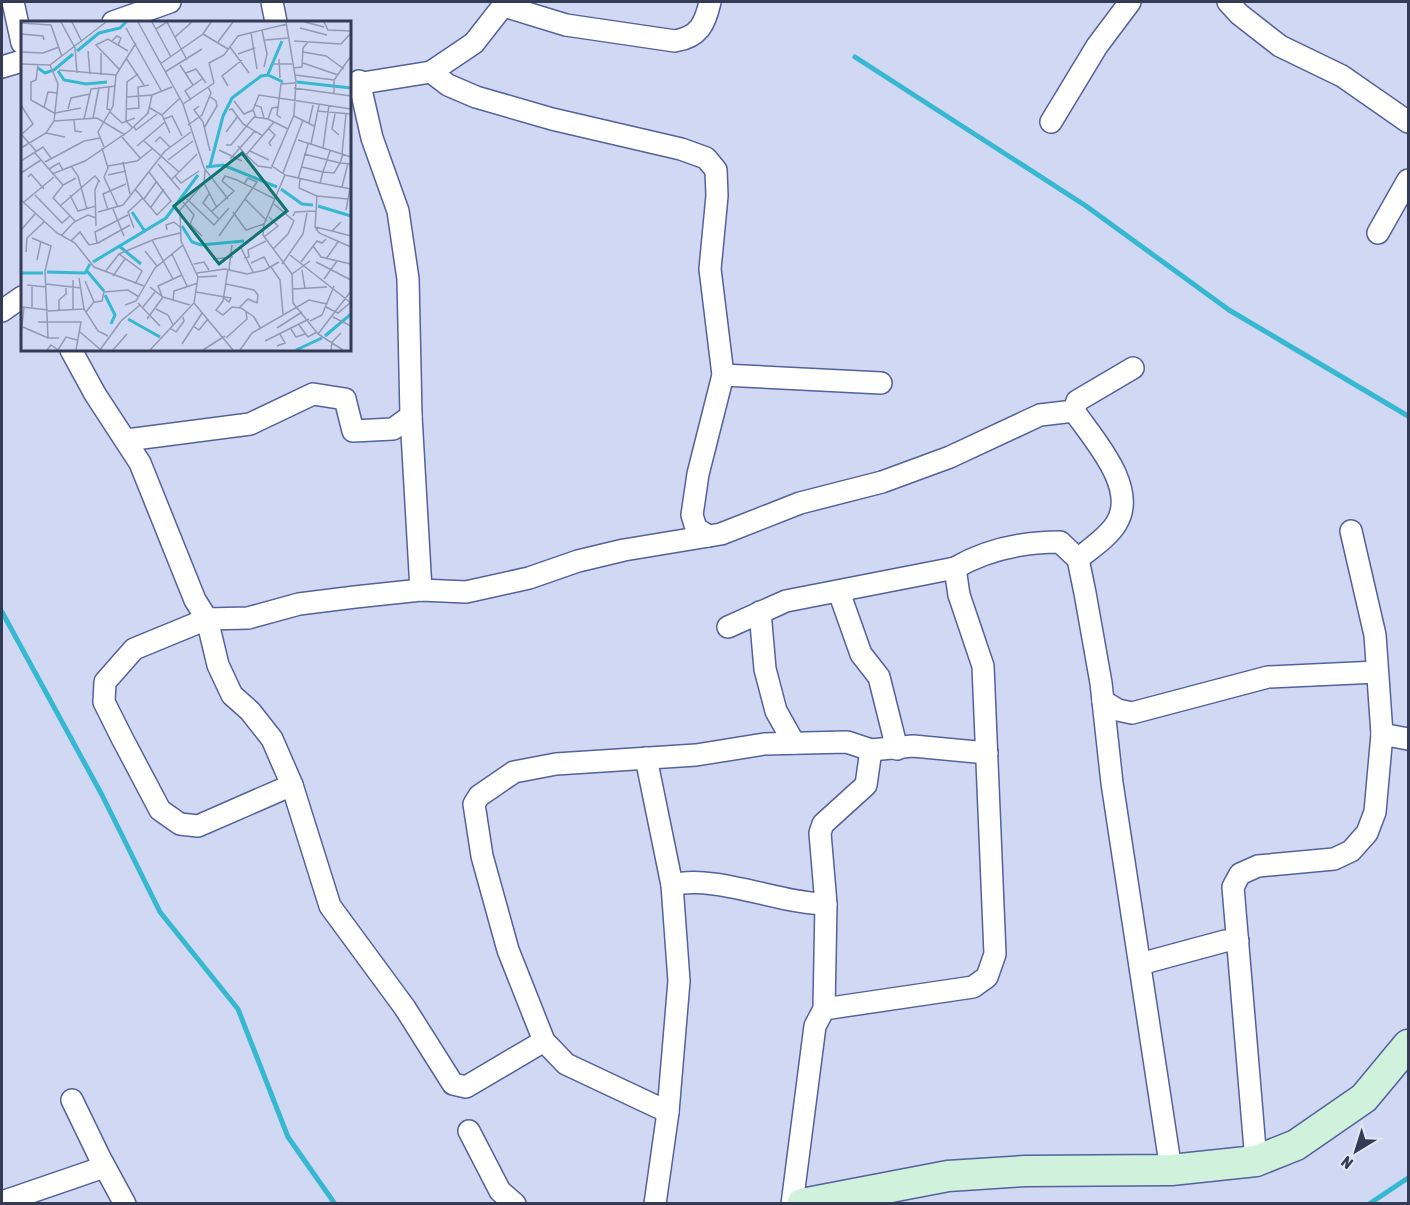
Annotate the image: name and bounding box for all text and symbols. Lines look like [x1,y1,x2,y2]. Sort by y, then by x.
inset map [21,21,351,351]
north arrow [1326,1121,1386,1181]
text: N [1337,1153,1356,1173]

